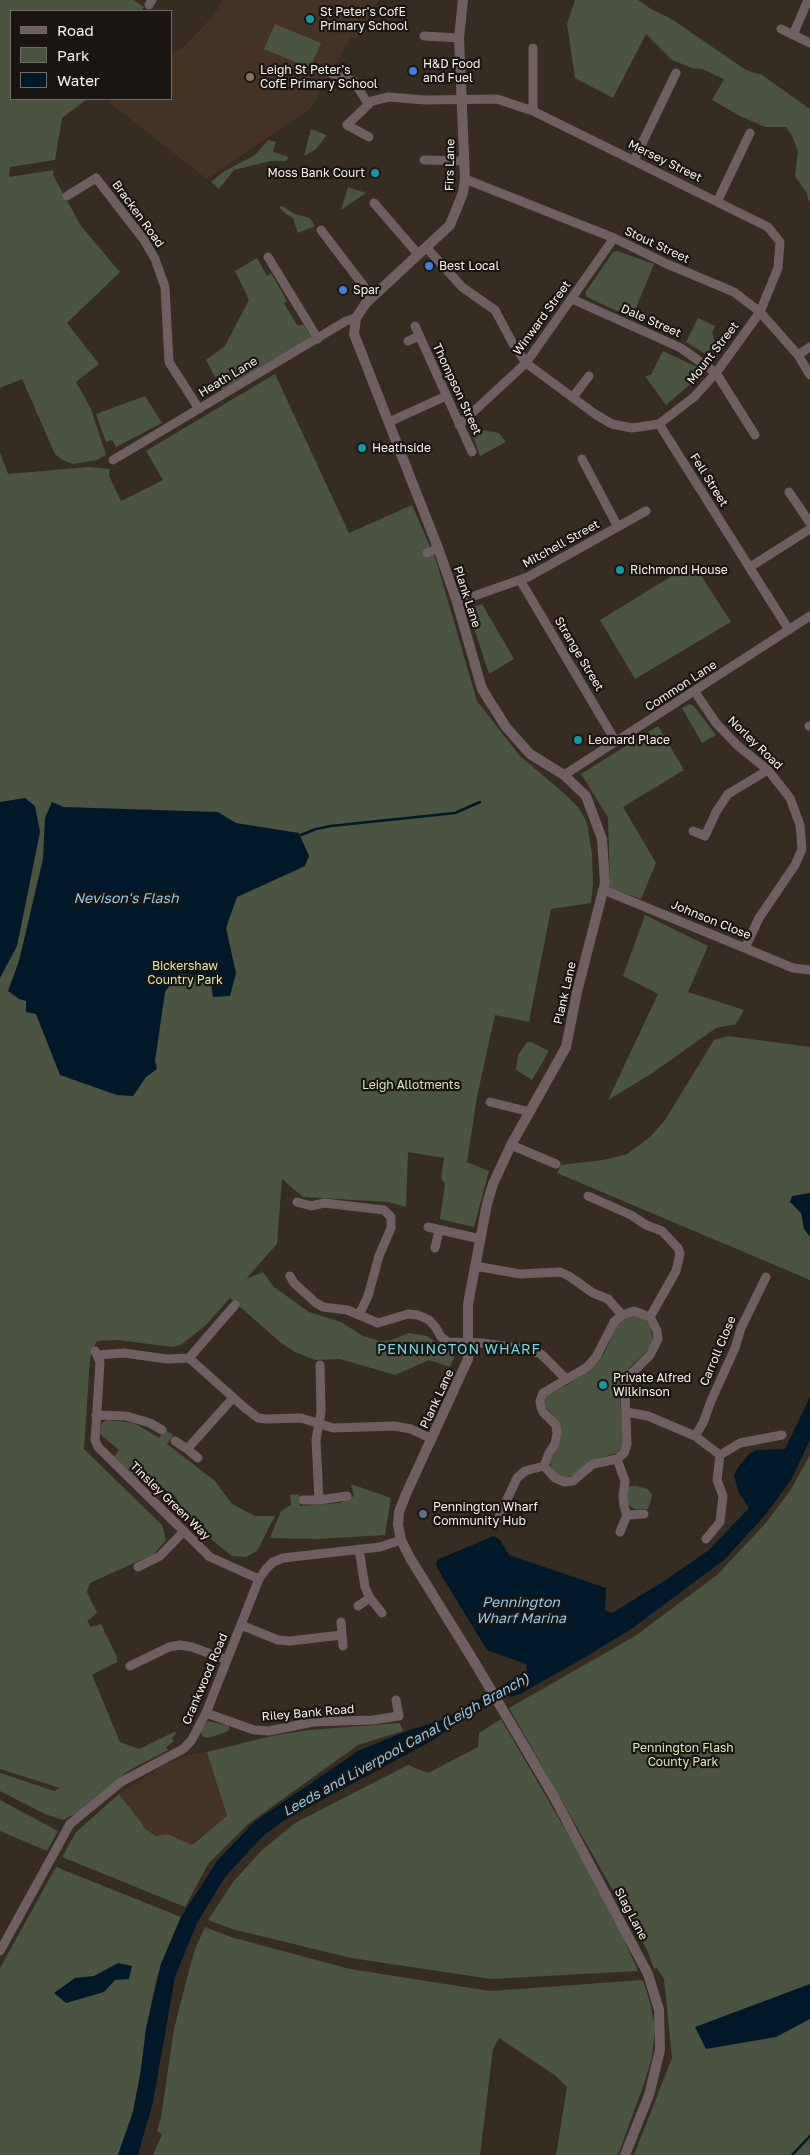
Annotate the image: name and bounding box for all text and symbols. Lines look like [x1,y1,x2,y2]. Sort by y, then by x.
place label: St Peter's CofE Primary School [320,5,408,33]
legend [10,10,172,100]
marker: St Peter's CofE Primary School [304,13,316,25]
text: Road [57,21,94,39]
text: Park [57,46,89,64]
place label: H&D Food and Fuel [423,57,480,85]
place label: Leigh St Peter's CofE Primary School [260,63,378,91]
marker: H&D Food and Fuel [407,65,419,77]
text: Water [57,71,100,89]
marker: Leigh St Peter's CofE Primary School [244,71,256,83]
street label: Mersey Street [626,137,704,185]
street label: Firs Lane [442,139,458,191]
place label: Moss Bank Court [267,166,365,180]
marker: Moss Bank Court [369,167,381,179]
street label: Bracken Road [109,178,167,250]
street label: Stout Street [622,224,692,266]
place label: Best Local [439,259,499,273]
marker: Best Local [423,260,435,272]
street label: Winward Street [510,278,574,358]
place label: Spar [353,283,380,297]
marker: Spar [337,284,349,296]
street label: Dale Street [619,301,683,341]
street label: Mount Street [684,319,742,387]
street label: Thompson Street [429,341,485,437]
street label: Heath Lane [196,354,260,400]
place label: Heathside [372,441,431,455]
marker: Heathside [356,442,368,454]
street label: Fell Street [687,451,731,509]
street label: Mitchell Street [520,517,602,571]
place label: Richmond House [630,563,728,577]
street label: Plank Lane [450,564,484,630]
marker: Richmond House [614,564,626,576]
street label: Strange Street [551,614,607,694]
street label: Common Lane [643,658,719,714]
street label: Norley Road [725,713,785,773]
place label: Leonard Place [588,733,670,747]
marker: Leonard Place [572,734,584,746]
water label: Nevison's Flash [73,891,179,907]
street label: Johnson Close [669,897,753,943]
park label: Bickershaw Country Park [147,959,223,987]
street label: Plank Lane [551,960,579,1026]
park label: Leigh Allotments [362,1078,460,1092]
street label: Carroll Close [697,1314,739,1388]
district label: PENNINGTON WHARF [375,1342,543,1358]
street label: Plank Lane [417,1367,457,1431]
place label: Private Alfred Wilkinson [613,1371,691,1399]
marker: Private Alfred Wilkinson [597,1379,609,1391]
street label: Tinsley Green Way [127,1459,213,1543]
place label: Pennington Wharf Community Hub [433,1500,538,1528]
marker: Pennington Wharf Community Hub [417,1508,429,1520]
water label: Pennington Wharf Marina [476,1595,566,1628]
street label: Crankwood Road [179,1631,231,1727]
water label: Leeds and Liverpool Canal (Leigh Branch) [280,1670,532,1820]
street label: Riley Bank Road [261,1702,355,1724]
park label: Pennington Flash County Park [632,1741,734,1769]
street label: Slag Lane [611,1886,651,1942]

